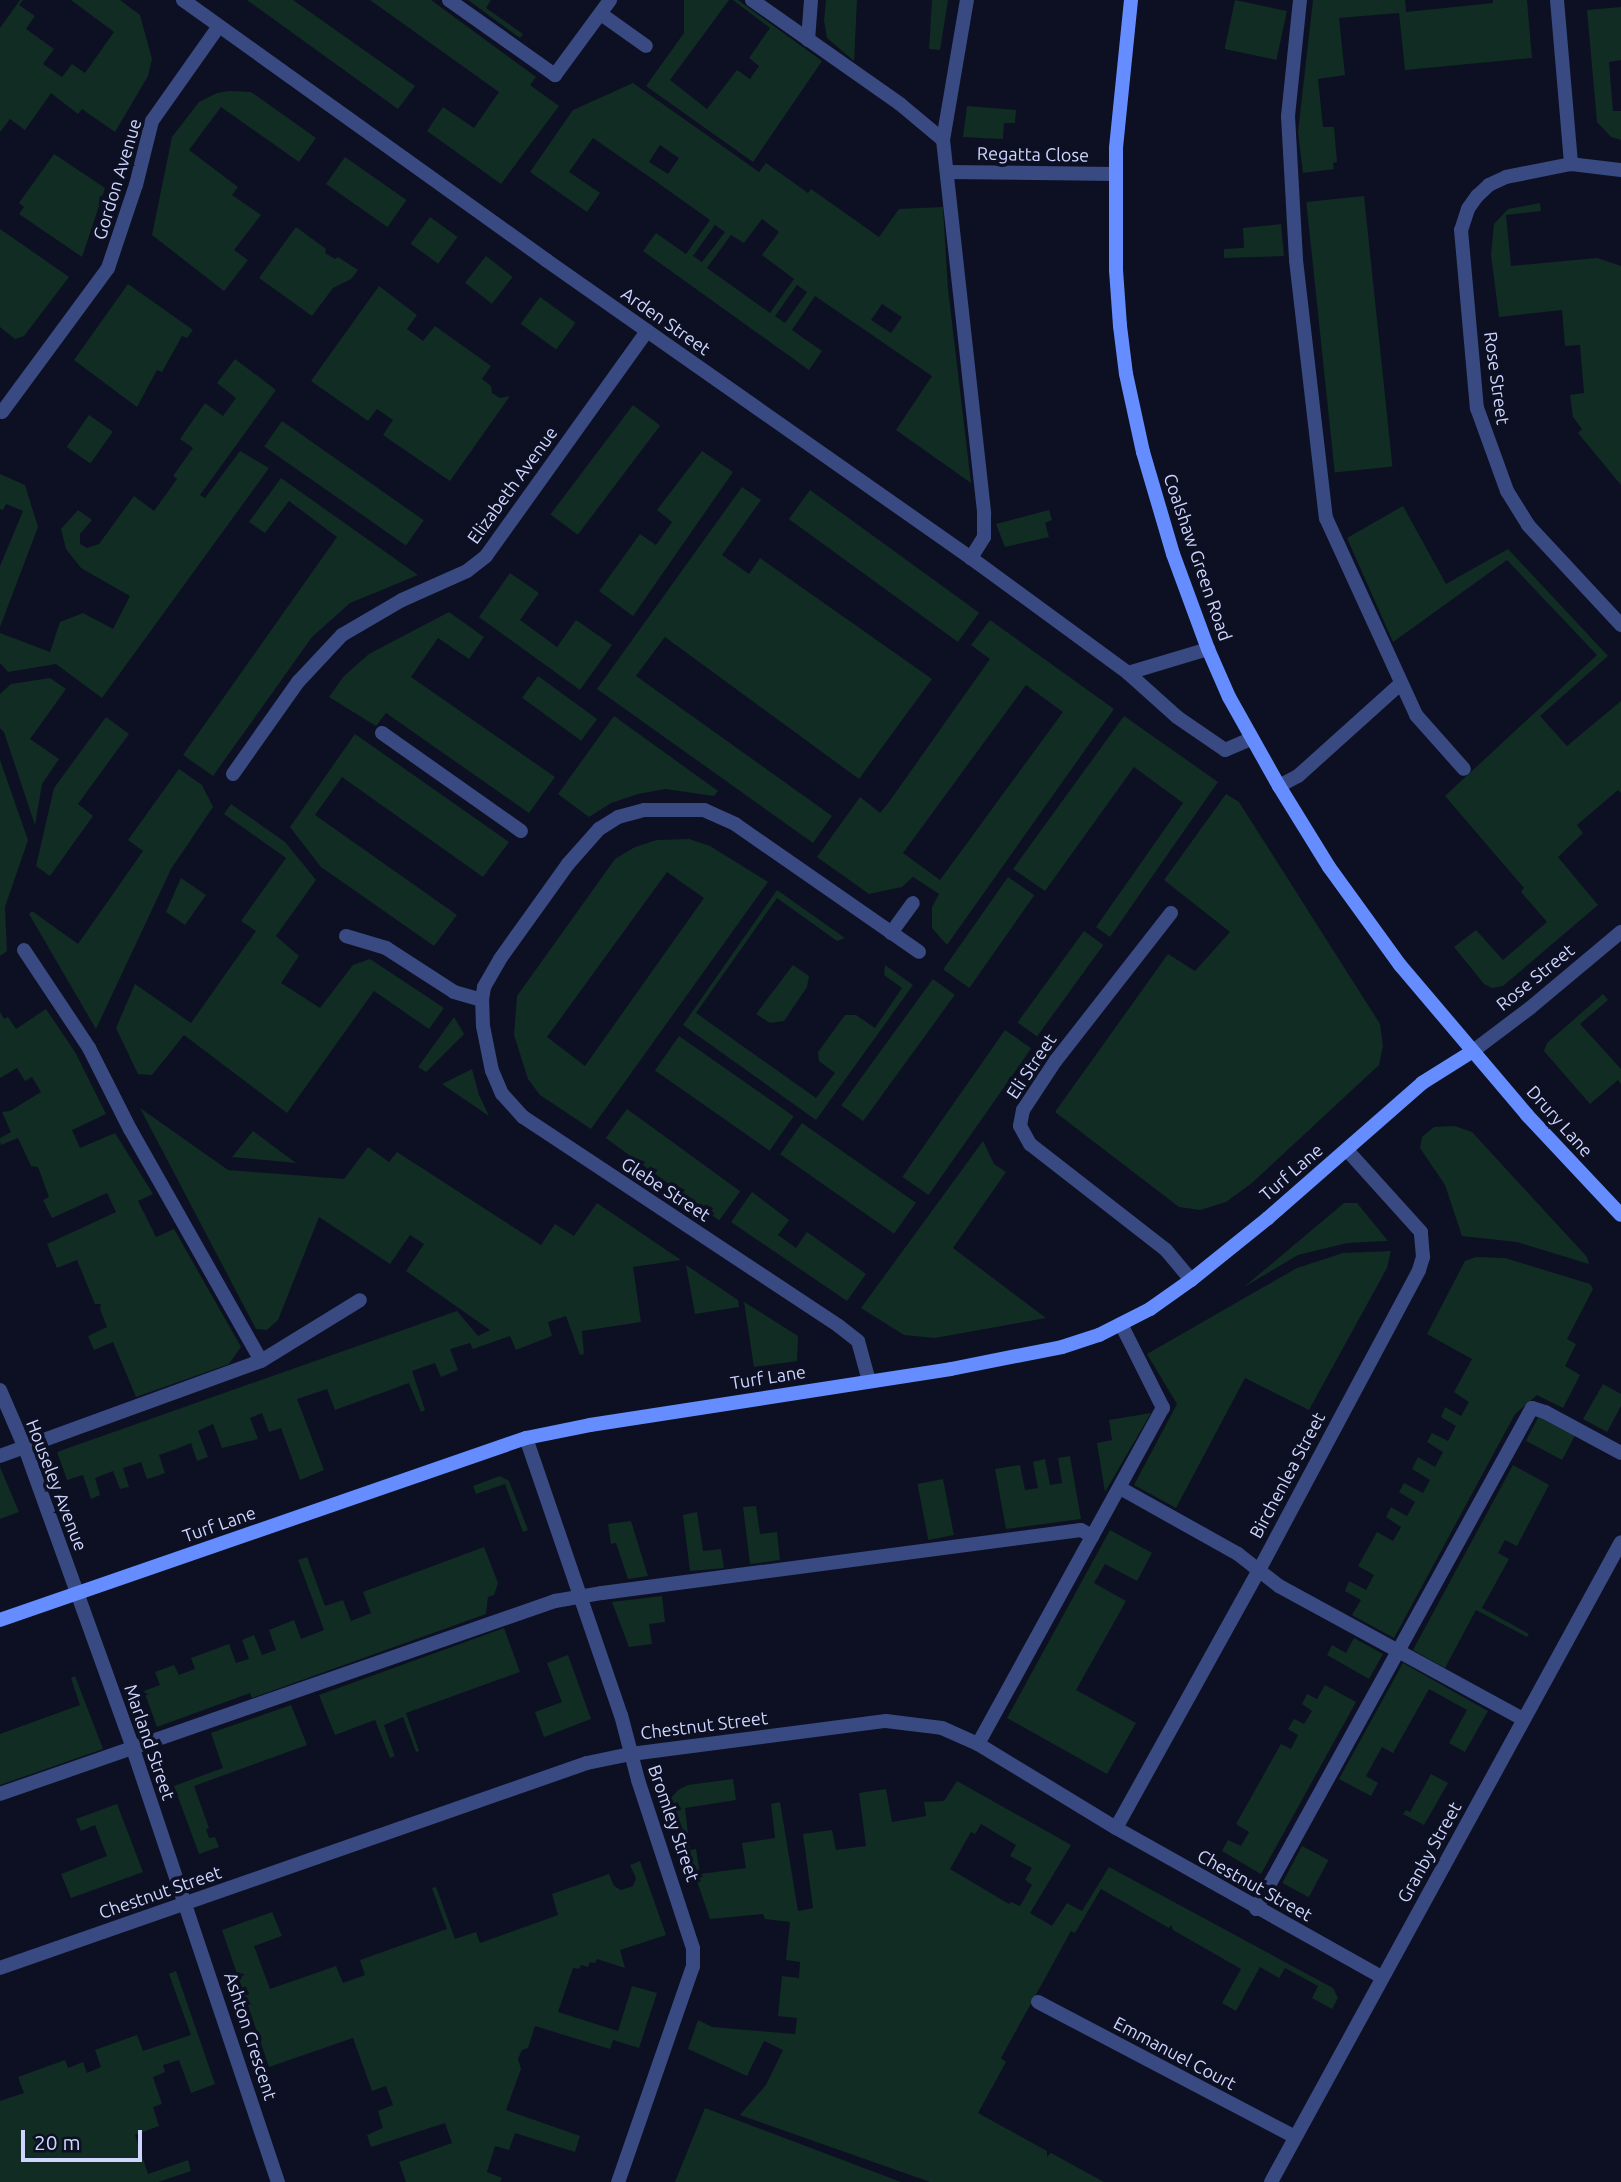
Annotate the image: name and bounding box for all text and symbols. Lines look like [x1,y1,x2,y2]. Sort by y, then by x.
street label: Gordon Avenue [88,116,146,242]
street label: Regatta Close [977,142,1089,166]
street label: Arden Street [617,282,715,360]
street label: Rose Street [1480,330,1514,426]
street label: Elizabeth Avenue [462,422,562,548]
street label: Coalshaw Green Road [1159,471,1237,643]
street label: Rose Street [1492,939,1578,1015]
street label: Eli Street [1001,1029,1061,1103]
street label: Drury Lane [1522,1081,1598,1161]
street label: Turf Lane [1255,1139,1327,1205]
street label: Glebe Street [618,1152,714,1226]
street label: Turf Lane [729,1360,807,1394]
street label: Birchenlea Street [1245,1408,1329,1542]
street label: Houseley Avenue [22,1416,92,1554]
street label: Turf Lane [179,1501,259,1547]
street label: Marland Street [120,1681,180,1803]
street label: Chestnut Street [639,1706,769,1744]
street label: Bromley Street [644,1762,704,1884]
street label: Granby Street [1392,1798,1466,1906]
street label: Chestnut Street [1194,1844,1316,1926]
street label: Chestnut Street [96,1861,224,1923]
street label: Ashton Crescent [220,1969,282,2103]
street label: Emmanuel Court [1110,2012,1240,2094]
scale bar [24,2116,145,2160]
text: 20 m [34,2130,81,2154]

